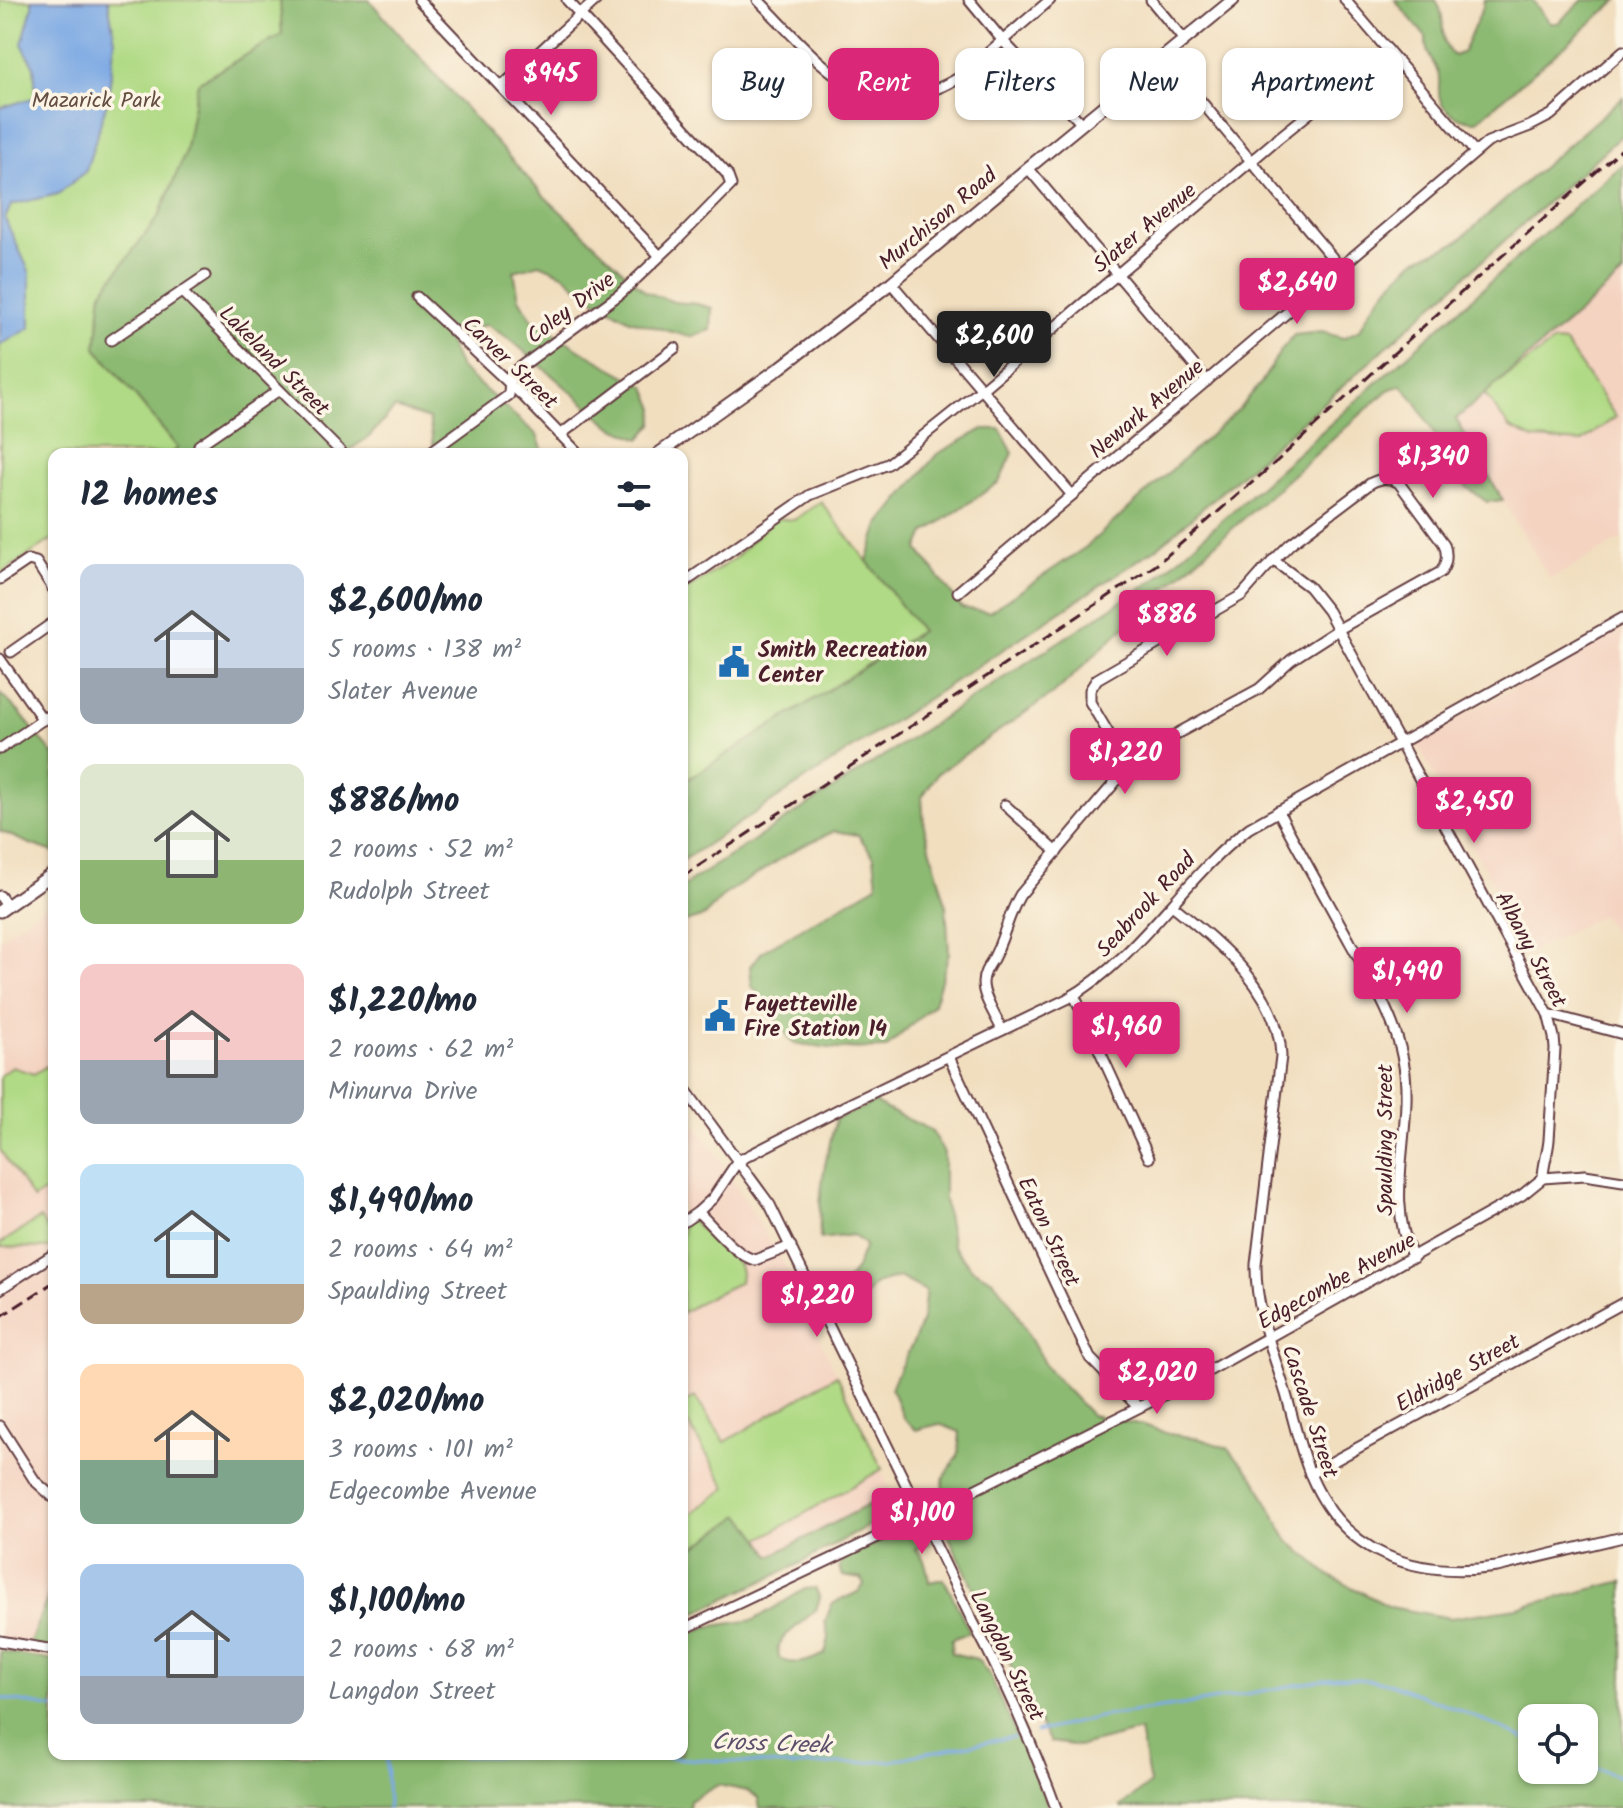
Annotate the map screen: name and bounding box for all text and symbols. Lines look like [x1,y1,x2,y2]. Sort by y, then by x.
chip: Buy [712,48,812,120]
chip: Rent [828,48,939,120]
chip: Filters [955,48,1084,120]
chip: New [1100,48,1206,120]
chip: Apartment [1222,48,1403,120]
pin: $945 [504,49,598,117]
text: $945 [523,54,579,96]
park label: Mazarick Park [32,84,161,119]
street label: Murchison Road [871,159,1007,280]
street label: Slater Avenue [1086,175,1205,283]
pin: $2,640 [1232,258,1362,326]
text: $2,640 [1258,263,1336,305]
street label: Coley Drive [520,264,623,354]
street label: Lakeland Street [209,298,337,426]
street label: Carver Street [453,309,566,419]
pin: $2,600 [929,311,1059,379]
text: $2,600 [955,316,1033,358]
street label: Newark Avenue [1082,351,1213,469]
pin: $1,340 [1368,432,1498,500]
text: $1,340 [1397,437,1469,479]
text: 12 homes [80,469,218,523]
icon: filters [612,474,656,518]
text: $2,600/mo [328,575,483,629]
pin: $886 [1120,590,1214,658]
text: $886 [1137,595,1197,637]
icon: home [144,596,240,692]
text: 5 rooms · 138 m² [328,629,521,671]
place label: Smith Recreation Center [758,634,927,694]
public building icon: Smith Recreation Center [717,645,751,679]
text: Slater Avenue [328,671,478,713]
pin: $1,220 [1060,728,1190,796]
text: $1,220 [1088,733,1162,775]
text: $886/mo [328,775,460,829]
pin: $2,450 [1409,777,1539,845]
text: $2,450 [1435,782,1513,824]
icon: home [144,796,240,892]
text: 2 rooms · 52 m² [328,829,513,871]
street label: Seabrook Road [1088,844,1206,967]
text: Rudolph Street [328,871,490,913]
street label: Albany Street [1484,886,1575,1015]
pin: $1,490 [1342,947,1472,1015]
text: $1,490 [1372,952,1442,994]
text: $1,220/mo [328,975,477,1029]
place label: Fayetteville Fire Station 14 [744,988,887,1048]
icon: home [144,996,240,1092]
public building icon: Fayetteville Fire Station 14 [703,999,737,1033]
pin: $1,960 [1061,1002,1191,1070]
text: $1,960 [1091,1007,1161,1049]
text: 2 rooms · 62 m² [328,1029,513,1071]
street label: Spaulding Street [1369,1064,1404,1216]
text: Minurva Drive [328,1071,478,1113]
street label: Eaton Street [1007,1171,1089,1293]
text: $1,490/mo [328,1175,473,1229]
icon: home [144,1196,240,1292]
street label: Edgecombe Avenue [1252,1224,1423,1340]
text: 2 rooms · 64 m² [328,1229,512,1271]
text: Spaulding Street [328,1271,507,1313]
pin: $1,220 [752,1271,882,1339]
text: $1,220 [780,1276,854,1318]
street label: Eldridge Street [1390,1325,1527,1423]
street label: Cascade Street [1271,1341,1347,1483]
pin: $2,020 [1092,1348,1222,1416]
text: $2,020 [1117,1353,1197,1395]
text: $2,020/mo [328,1375,485,1429]
icon: home [144,1396,240,1492]
text: 3 rooms · 101 m² [328,1429,513,1471]
text: Edgecombe Avenue [328,1471,537,1513]
pin: $1,100 [857,1488,987,1556]
text: $1,100 [890,1493,954,1535]
text: $1,100/mo [328,1575,465,1629]
street label: Langdon Street [959,1585,1053,1728]
icon: home [144,1596,240,1692]
text: 2 rooms · 68 m² [328,1629,514,1671]
text: Langdon Street [328,1671,496,1713]
map controls [1518,1704,1598,1784]
button: locate [1518,1704,1598,1784]
water label: Cross Creek [711,1723,835,1766]

